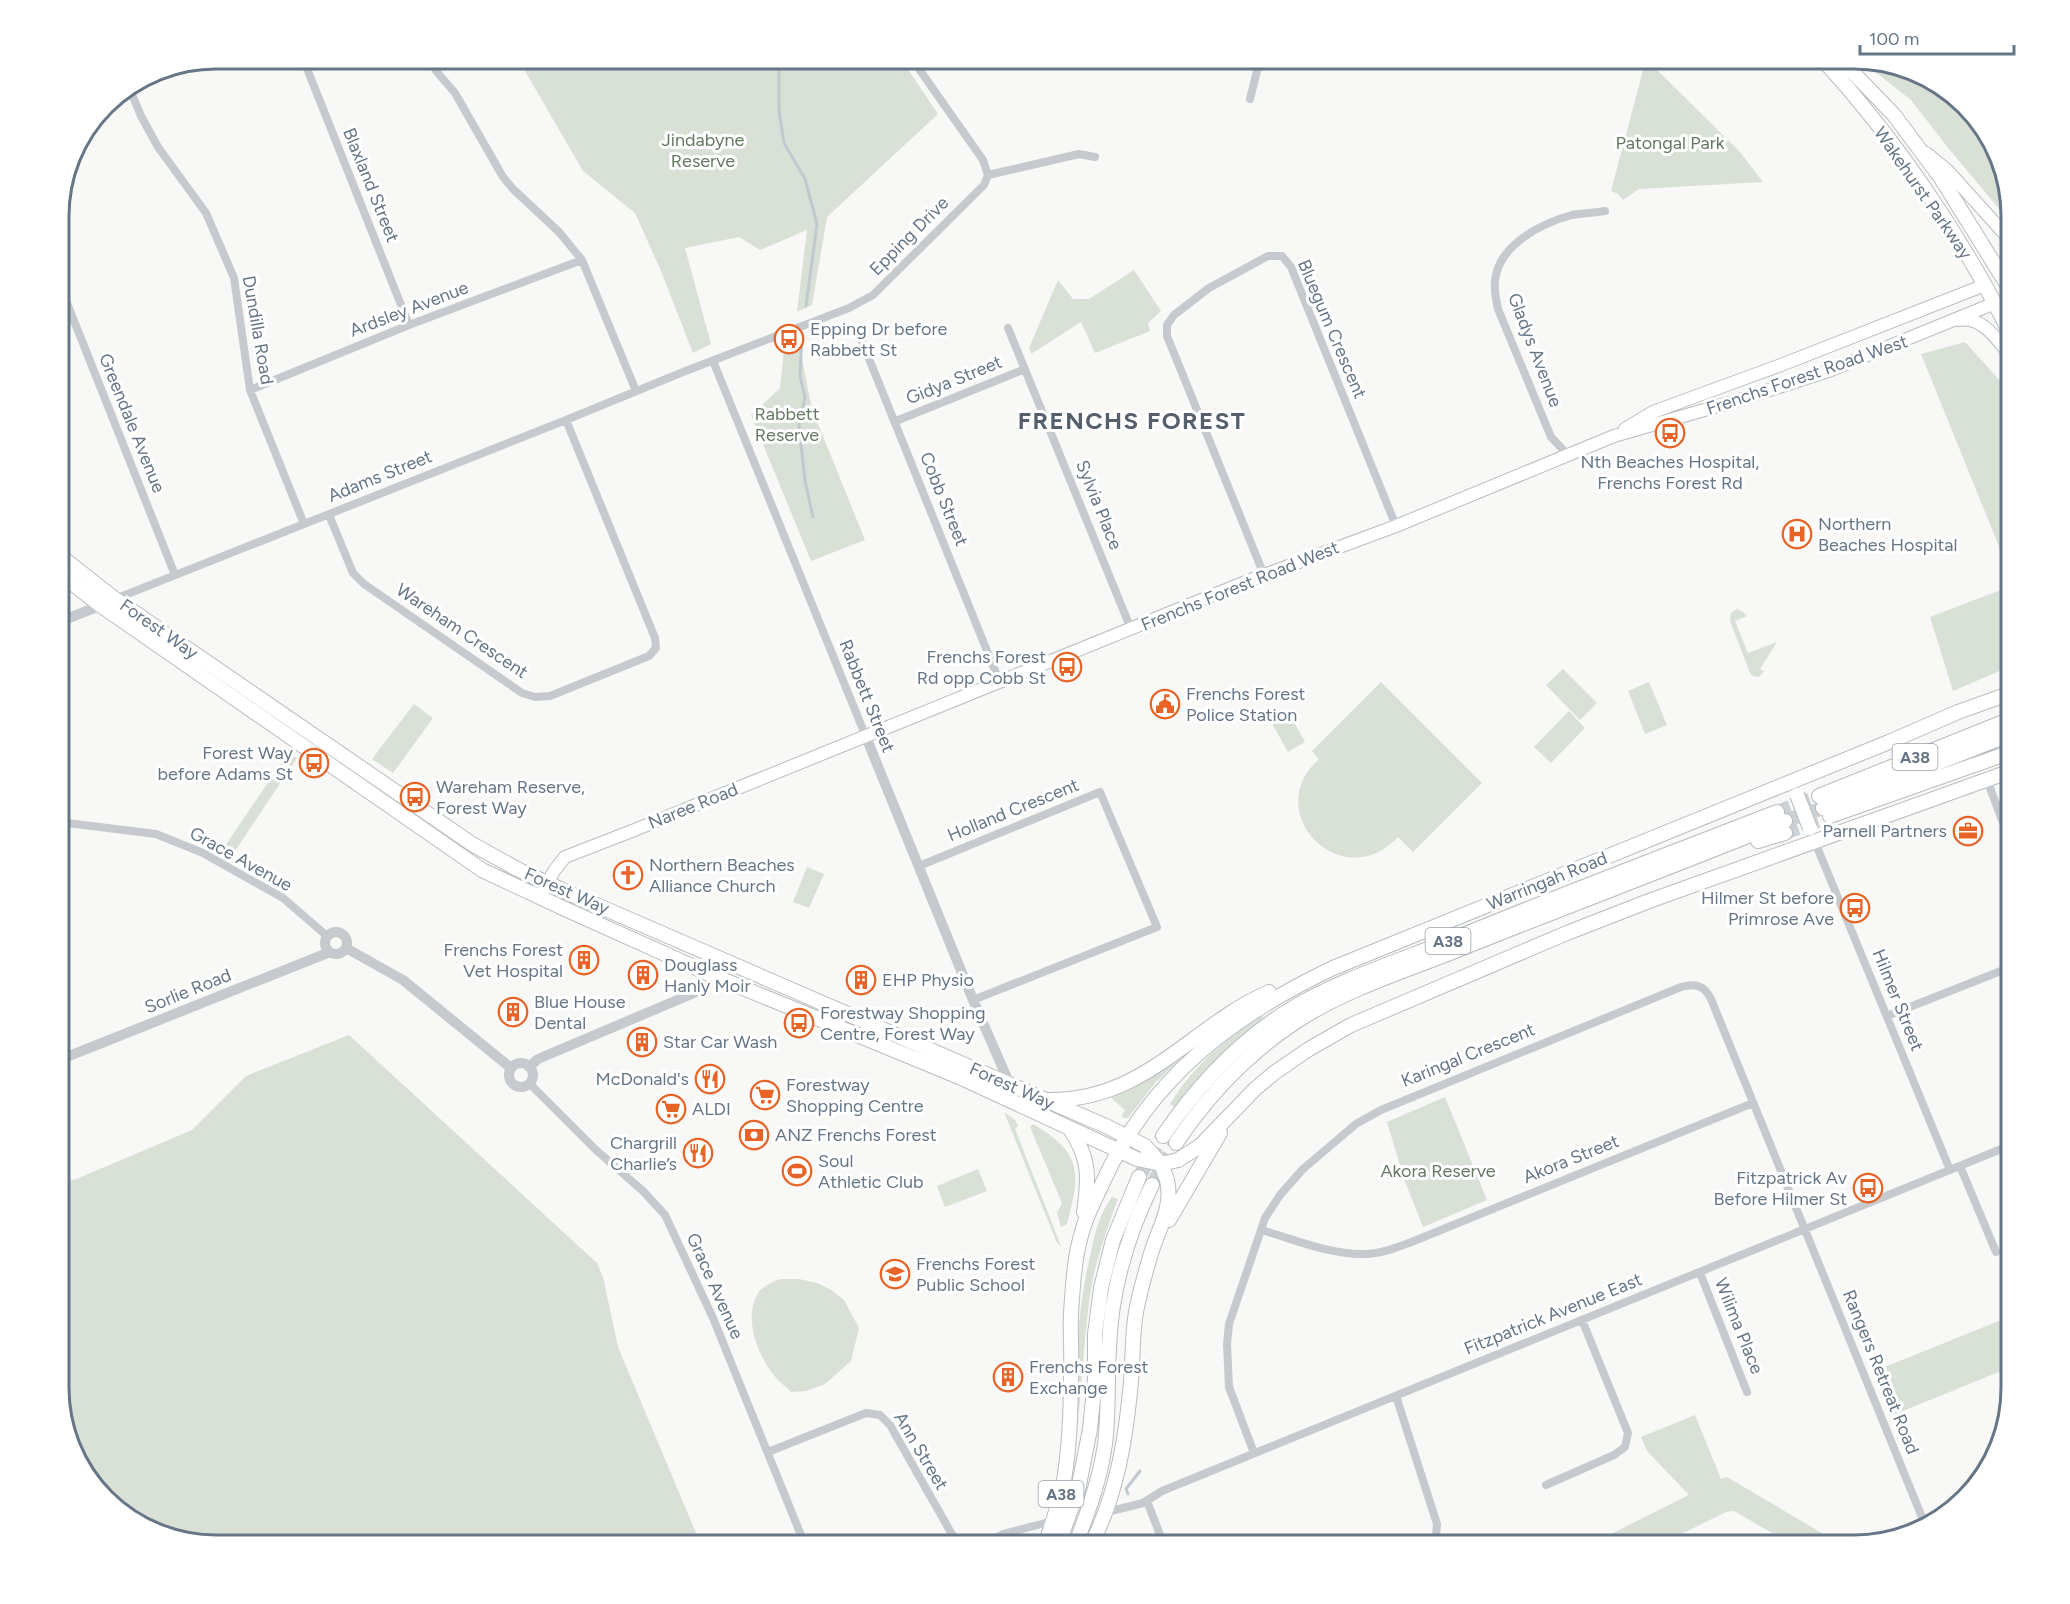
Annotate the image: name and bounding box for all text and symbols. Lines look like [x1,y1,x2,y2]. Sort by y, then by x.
scale bar [1860,18,2014,56]
text: 100 m [1869,28,1919,50]
street label: Wakehurst Parkway [1869,123,1977,264]
street label: Blaxland Street [338,125,404,246]
park label: Jindabyne Reserve [662,129,745,172]
park label: Patongal Park [1615,132,1725,154]
street label: Epping Drive [865,192,953,280]
street label: Bluegum Crescent [1293,256,1371,402]
street label: Dundilla Road [238,274,278,386]
street label: Ardsley Avenue [346,276,472,342]
street label: Gladys Avenue [1503,290,1567,410]
place label: Epping Dr before Rabbett St [810,318,948,361]
bus stop icon: Epping Dr before Rabbett St [773,323,805,355]
street label: Frenchs Forest Road West [1704,330,1911,420]
street label: Greendale Avenue [94,350,170,496]
street label: Gidya Street [903,351,1005,409]
park label: Rabbett Reserve [755,403,820,446]
district label: FRENCHS FOREST [1018,406,1246,435]
bus stop icon: Nth Beaches Hospital, Frenchs Forest Rd [1654,417,1686,449]
street label: Adams Street [325,445,435,507]
street label: Cobb Street [915,449,973,549]
place label: Nth Beaches Hospital, Frenchs Forest Rd [1581,451,1759,494]
street label: Sylvia Place [1071,457,1127,553]
place label: Northern Beaches Hospital [1818,513,1958,556]
hospital icon: Northern Beaches Hospital [1781,518,1813,550]
street label: Frenchs Forest Road West [1138,536,1342,636]
street label: Wareham Crescent [392,579,532,683]
street label: Forest Way [116,594,203,664]
street label: Rabbett Street [834,636,900,756]
place label: Frenchs Forest Rd opp Cobb St [917,646,1046,689]
bus stop icon: Frenchs Forest Rd opp Cobb St [1051,651,1083,683]
place label: Frenchs Forest Police Station [1186,683,1306,726]
public building icon: Frenchs Forest Police Station [1149,688,1181,720]
place label: Forest Way before Adams St [157,742,294,785]
road number: A38 [1892,744,1938,770]
bus stop icon: Forest Way before Adams St [298,747,330,779]
street label: Holland Crescent [944,774,1082,846]
place label: Wareham Reserve, Forest Way [436,776,585,819]
street label: Naree Road [645,778,741,834]
bus stop icon: Wareham Reserve, Forest Way [399,781,431,813]
office icon: Parnell Partners [1952,815,1984,847]
place label: Parnell Partners [1823,820,1947,842]
street label: Grace Avenue [186,822,296,896]
street label: Warringah Road [1484,847,1610,915]
place label: Northern Beaches Alliance Church [649,854,795,897]
church icon: Northern Beaches Alliance Church [612,859,644,891]
street label: Forest Way [521,862,613,920]
place label: Hilmer St before Primrose Ave [1701,887,1834,930]
bus stop icon: Hilmer St before Primrose Ave [1839,892,1871,924]
road number: A38 [1426,928,1470,954]
place label: Frenchs Forest Vet Hospital [444,939,563,982]
building icon: Frenchs Forest Vet Hospital [568,944,600,976]
street label: Hilmer Street [1868,946,1928,1054]
place label: Douglass Hanly Moir [664,954,751,997]
building icon: Douglass Hanly Moir [627,959,659,991]
street label: Sorlie Road [141,964,235,1018]
building icon: EHP Physio [845,964,877,996]
place label: EHP Physio [882,969,974,991]
place label: Blue House Dental [534,991,626,1034]
building icon: Blue House Dental [497,996,529,1028]
place label: Forestway Shopping Centre, Forest Way [820,1002,986,1045]
bus stop icon: Forestway Shopping Centre, Forest Way [783,1007,815,1039]
street label: Karingal Crescent [1398,1018,1538,1092]
building icon: Star Car Wash [626,1026,658,1058]
place label: Star Car Wash [663,1031,777,1053]
street label: Forest Way [966,1057,1058,1115]
restaurant icon: McDonald's [694,1063,726,1095]
place label: McDonald's [595,1068,689,1090]
place label: Forestway Shopping Centre [786,1074,924,1117]
supermarket icon: Forestway Shopping Centre [749,1079,781,1111]
supermarket icon: ALDI [655,1093,687,1125]
place label: ALDI [692,1098,731,1120]
bank icon: ANZ Frenchs Forest [738,1119,770,1151]
place label: ANZ Frenchs Forest [775,1124,937,1146]
street label: Akora Street [1520,1130,1622,1188]
place label: Chargrill Charlie’s [610,1132,677,1175]
restaurant icon: Chargrill Charlie’s [682,1137,714,1169]
place label: Soul Athletic Club [818,1150,924,1193]
sports icon: Soul Athletic Club [781,1155,813,1187]
park label: Akora Reserve [1380,1160,1496,1182]
place label: Fitzpatrick Av Before Hilmer St [1714,1167,1848,1210]
bus stop icon: Fitzpatrick Av Before Hilmer St [1852,1172,1884,1204]
street label: Grace Avenue [682,1230,748,1343]
place label: Frenchs Forest Public School [916,1253,1036,1296]
school or university icon: Frenchs Forest Public School [879,1258,911,1290]
street label: Fitzpatrick Avenue East [1461,1268,1645,1360]
street label: Wilima Place [1710,1275,1768,1377]
street label: Rangers Retreat Road [1838,1287,1924,1457]
place label: Frenchs Forest Exchange [1029,1356,1149,1399]
building icon: Frenchs Forest Exchange [992,1361,1024,1393]
street label: Ann Street [889,1408,953,1494]
road number: A38 [1038,1481,1084,1507]

